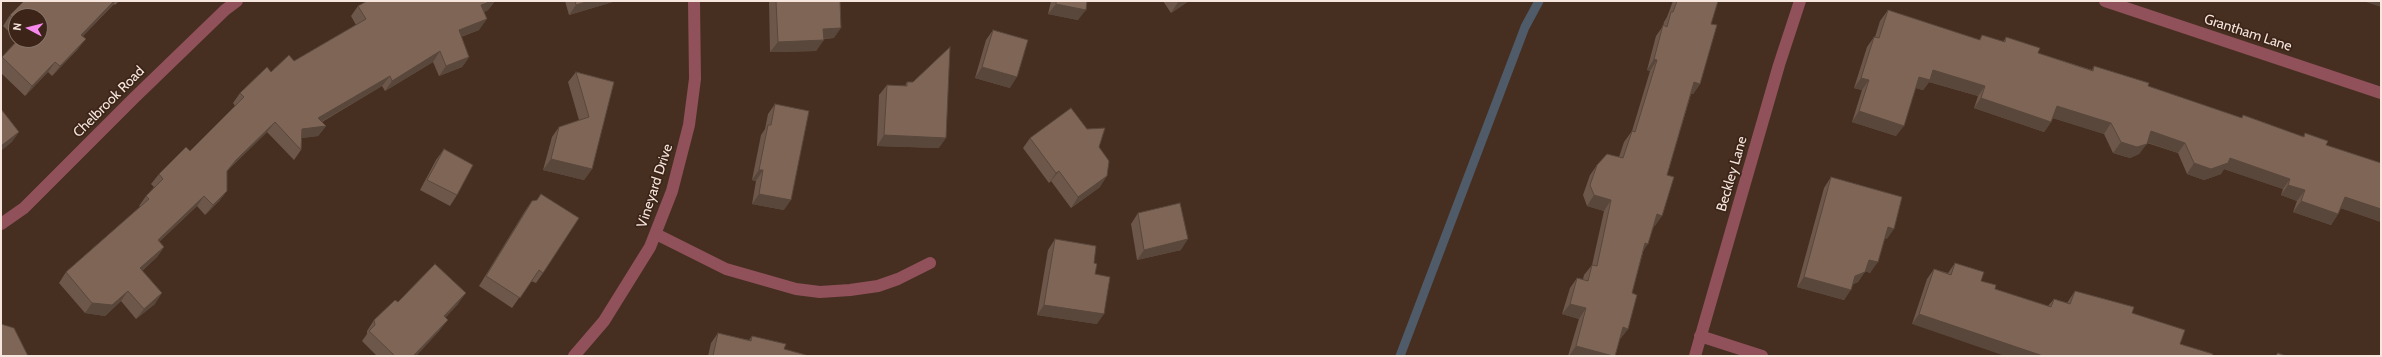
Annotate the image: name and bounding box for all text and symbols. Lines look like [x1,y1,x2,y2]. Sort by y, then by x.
north arrow [8,8,48,48]
street label: Grantham Lane [2202,11,2294,55]
text: N [10,22,25,31]
street label: Chelbrook Road [70,63,148,141]
street label: Beckley Lane [1713,134,1751,214]
street label: Vineyard Drive [634,142,676,230]

